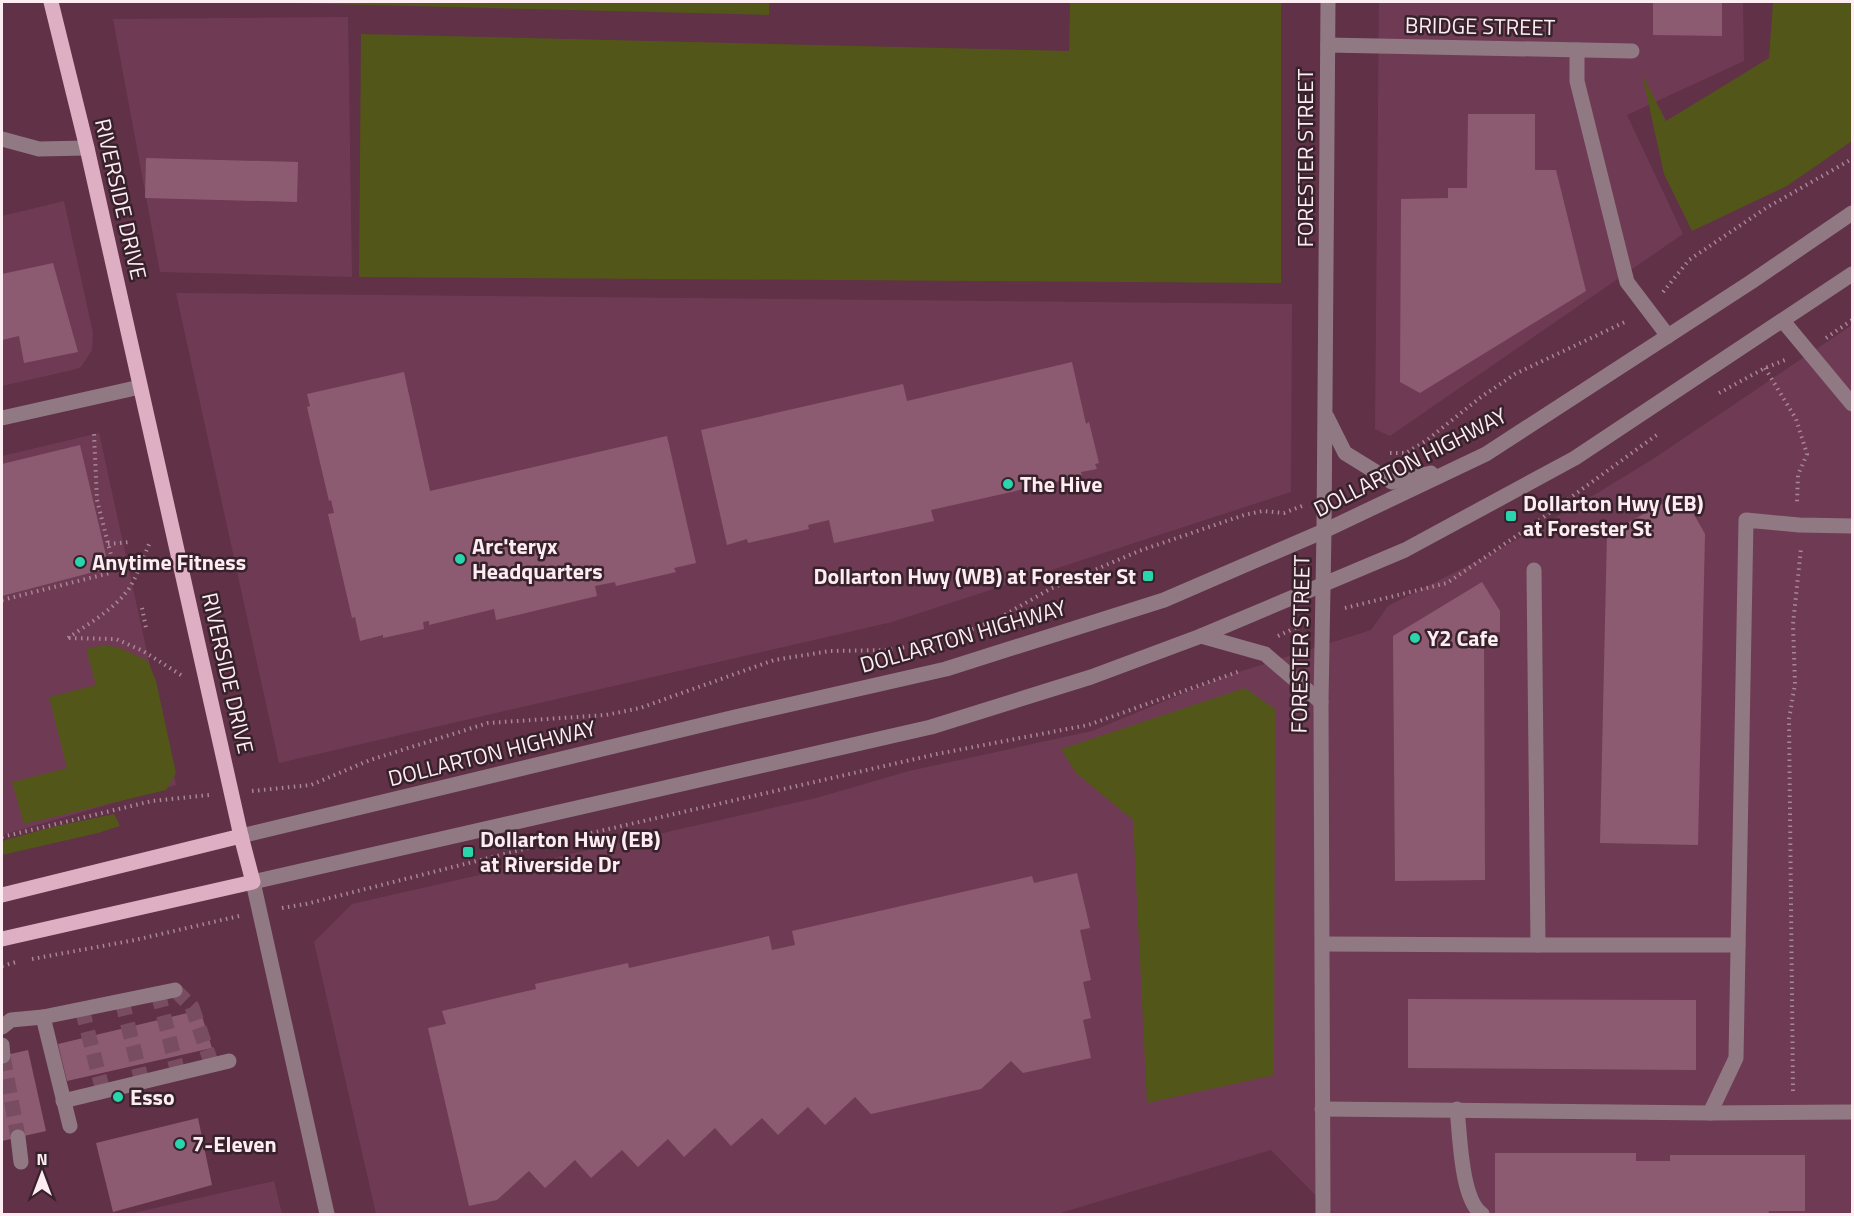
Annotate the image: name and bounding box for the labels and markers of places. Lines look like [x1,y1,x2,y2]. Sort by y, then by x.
place label: The Hive [1020,467,1102,501]
marker: The Hive [1001,477,1015,491]
place label: Dollarton Hwy (EB) at Forester St [1523,486,1704,545]
marker: Dollarton Hwy (EB) at Forester St [1504,509,1518,523]
place label: Arc'teryx Headquarters [472,529,603,588]
place label: Anytime Fitness [92,545,246,579]
marker: Arc'teryx Headquarters [453,552,467,566]
marker: Anytime Fitness [73,555,87,569]
place label: Dollarton Hwy (WB) at Forester St [813,559,1136,593]
marker: Dollarton Hwy (WB) at Forester St [1141,569,1155,583]
place label: Y2 Cafe [1427,621,1499,655]
marker: Y2 Cafe [1408,631,1422,645]
place label: Dollarton Hwy (EB) at Riverside Dr [480,822,661,881]
marker: Dollarton Hwy (EB) at Riverside Dr [461,845,475,859]
place label: Esso [130,1080,175,1114]
marker: Esso [111,1090,125,1104]
place label: 7-Eleven [192,1127,277,1161]
marker: 7-Eleven [173,1137,187,1151]

